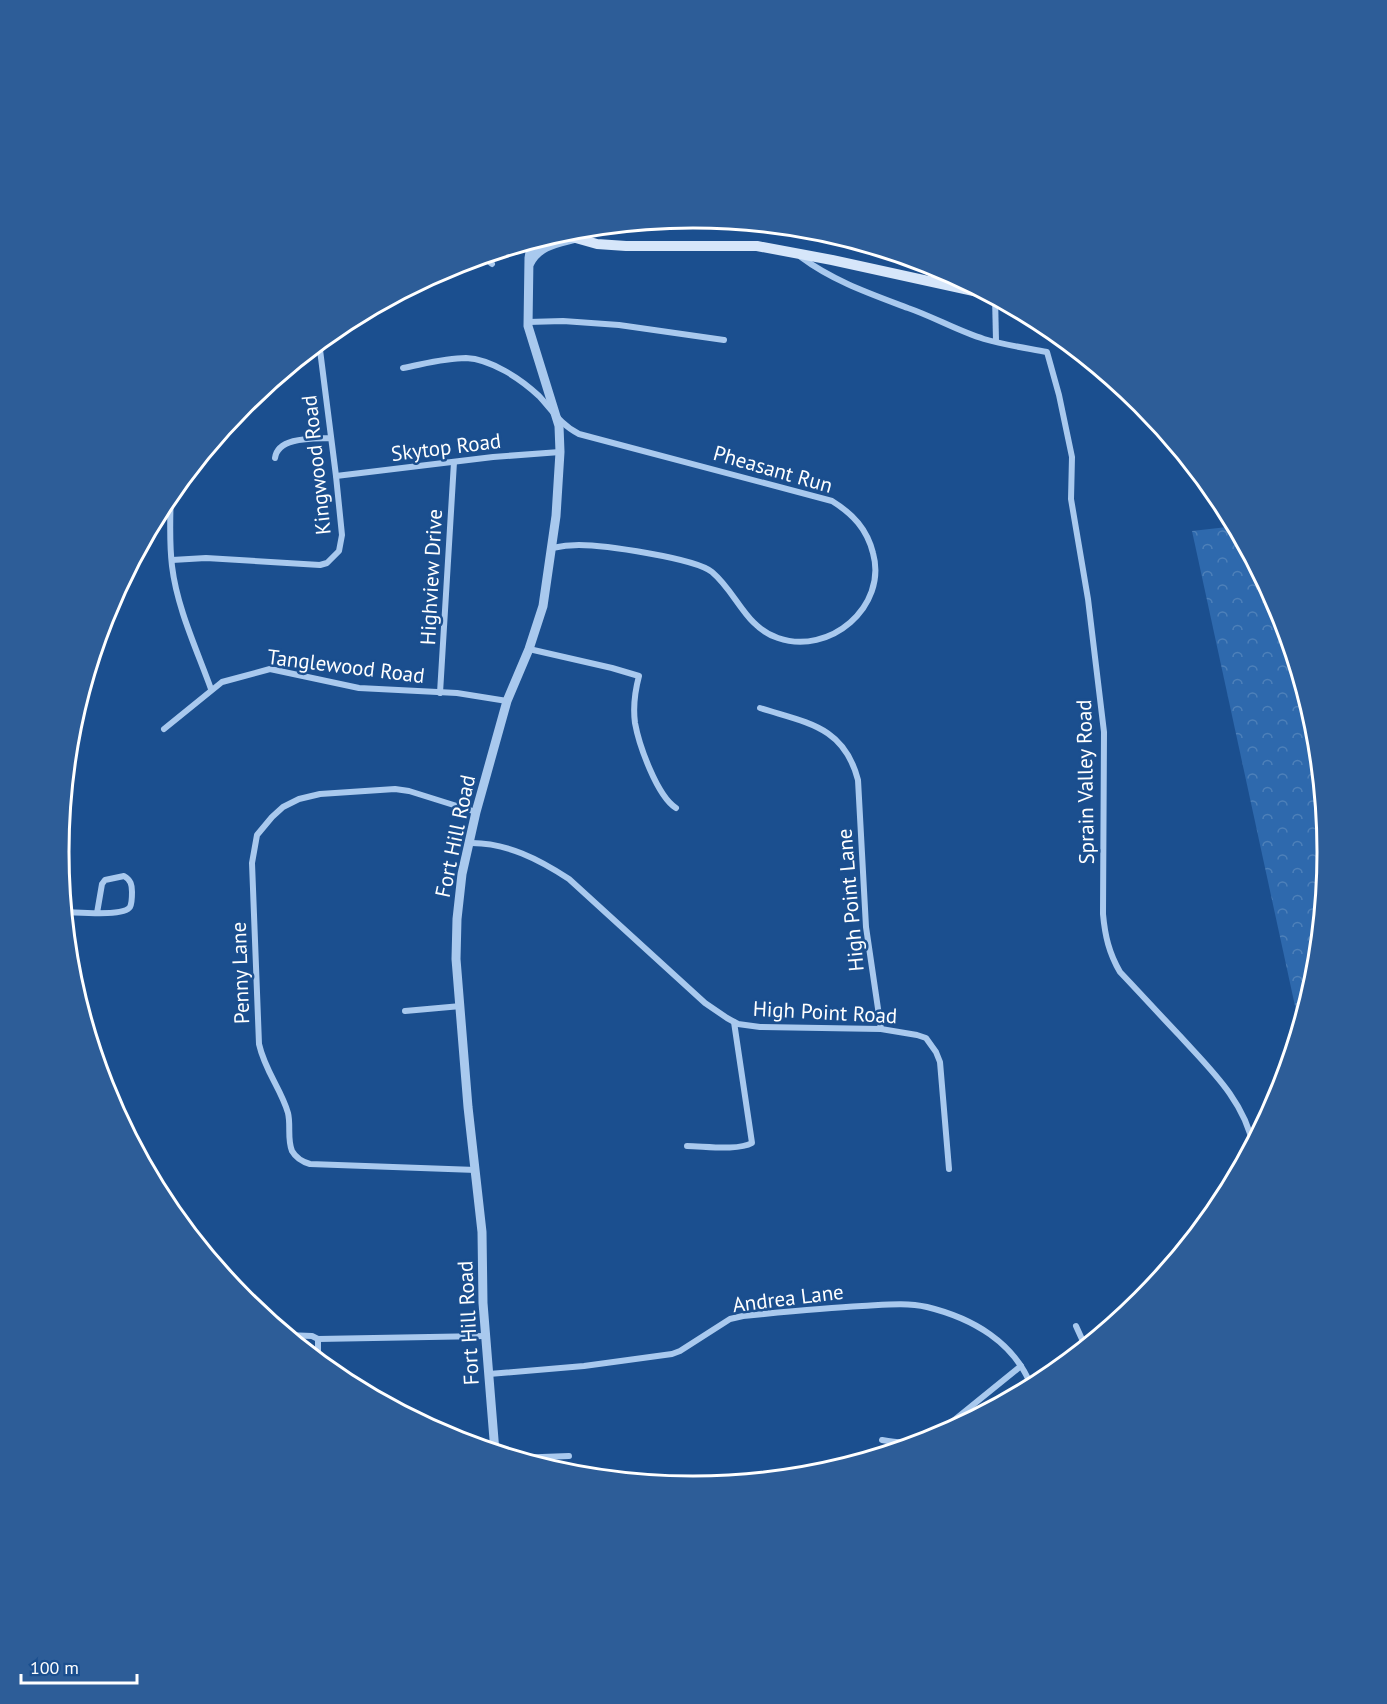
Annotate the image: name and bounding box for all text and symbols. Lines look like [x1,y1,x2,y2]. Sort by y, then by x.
street label: Kingwood Road [295,394,337,536]
street label: Skytop Road [390,427,502,467]
street label: Pheasant Run [710,439,836,499]
street label: Highview Drive [414,508,448,646]
street label: Tanglewood Road [266,643,426,689]
street label: Sprain Valley Road [1070,699,1100,865]
street label: Fort Hill Road [429,772,481,900]
street label: High Point Lane [830,827,870,973]
street label: Penny Lane [225,921,255,1025]
street label: High Point Road [752,995,898,1029]
street label: Fort Hill Road [451,1260,485,1386]
street label: Andrea Lane [731,1278,845,1318]
scale bar [21,1647,136,1685]
text: 100 m [30,1656,79,1679]

